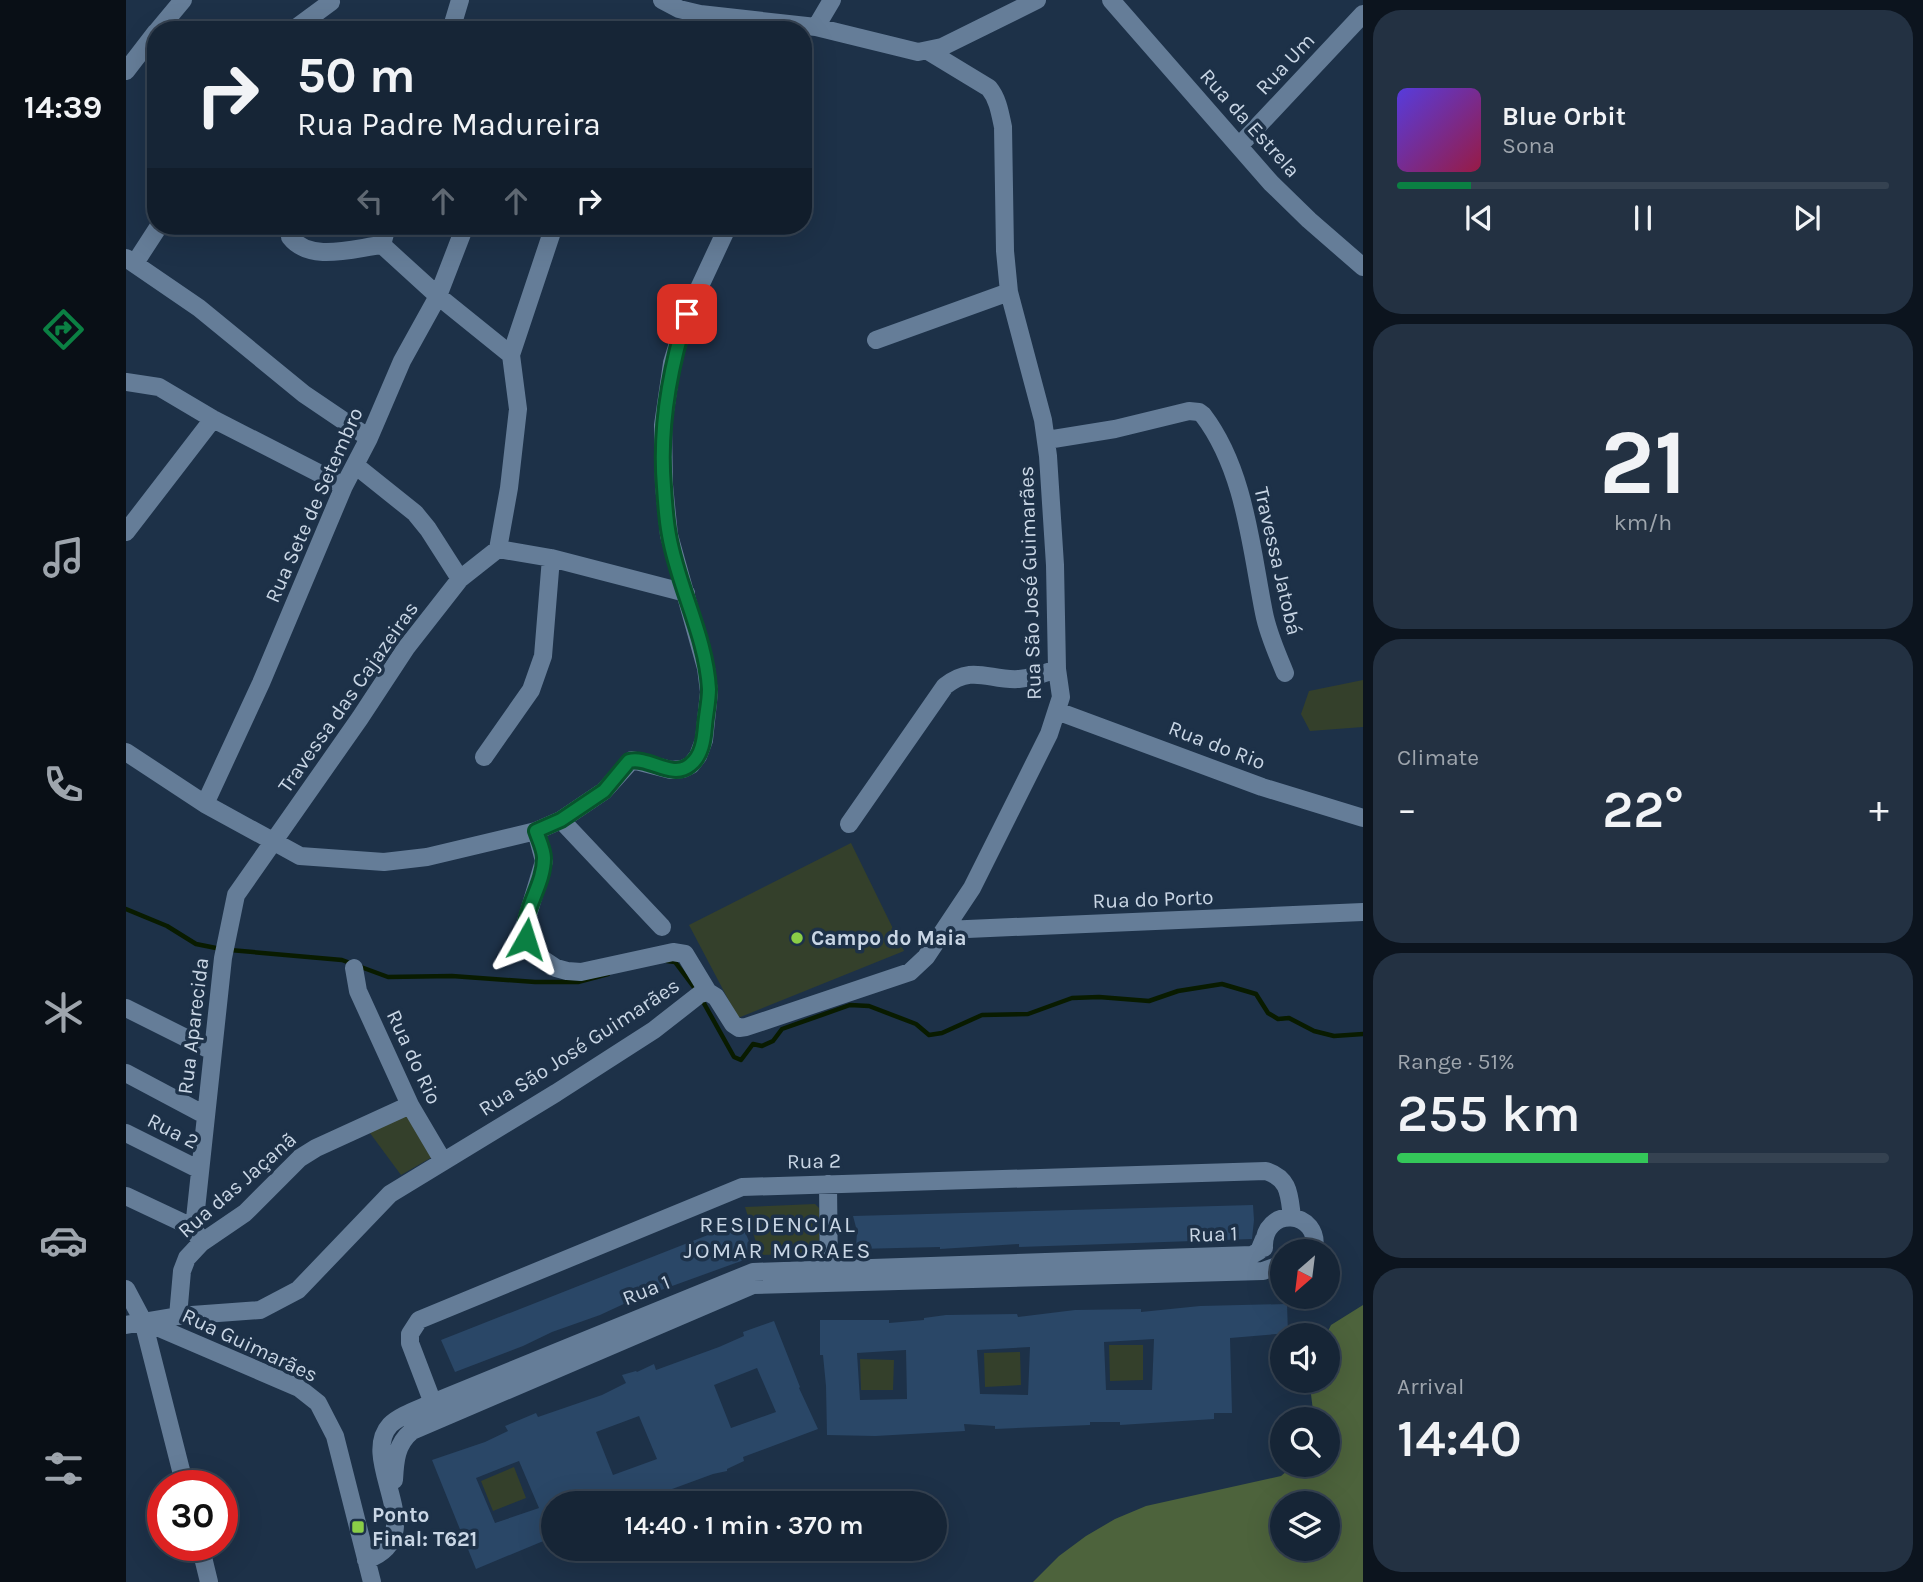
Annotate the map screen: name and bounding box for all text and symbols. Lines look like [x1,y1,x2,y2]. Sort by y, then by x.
street label: Rua Um [1250,28,1320,100]
text: 50 m [297,47,415,104]
icon: right [182,49,273,140]
street label: Rua da Estrela [1195,64,1305,182]
text: 14:39 [24,89,102,126]
text: Blue Orbit [1502,101,1626,132]
text: Rua Padre Madureira [297,106,601,143]
text: Sona [1502,132,1555,159]
icon: left [351,182,389,220]
icon: ahead [424,182,462,220]
icon: ahead [497,182,535,220]
icon: right [570,182,608,220]
icon: previous [1460,199,1498,237]
icon: pause [1624,199,1662,237]
icon: next [1788,199,1826,237]
pin [657,284,717,344]
icon: arrive [668,295,706,333]
icon: directions [39,305,88,354]
street label: Rua Sete de Setembro [260,404,368,606]
text: 21 [1599,410,1687,516]
street label: Rua São José Guimarães [1014,466,1046,700]
street label: Travessa Jatobá [1249,484,1307,638]
text: km/h [1614,509,1672,536]
icon: music [39,533,88,582]
street label: Travessa das Cajazeiras [273,597,423,797]
street label: Rua do Rio [1165,716,1269,774]
text: Climate [1397,744,1479,771]
icon: phone [39,760,88,809]
text: 22° [1602,779,1684,840]
text: − [1397,787,1417,832]
text: + [1869,787,1889,832]
street label: Rua do Porto [1092,885,1214,913]
position arrow [489,902,563,976]
place label: Campo do Maia [811,926,966,950]
marker: Campo do Maia [789,930,805,946]
street label: Rua Aparecida [173,956,213,1096]
street label: Rua São José Guimarães [474,973,684,1121]
icon: climate [39,988,88,1037]
street label: Rua do Rio [382,1006,446,1108]
text: Range · 51% [1397,1048,1515,1075]
text: 255 km [1397,1083,1581,1144]
street label: Rua 2 [143,1108,203,1154]
street label: Rua das Jaçanã [173,1127,301,1243]
street label: Rua 2 [787,1149,841,1173]
district label: RESIDENCIAL JOMAR MORAES [684,1211,872,1264]
icon: car [39,1216,88,1265]
street label: Rua 1 [1188,1221,1238,1247]
north arrow [1270,1239,1340,1309]
map controls [1270,1239,1340,1561]
street label: Rua 1 [619,1270,673,1310]
street label: Rua Guimarães [178,1303,322,1387]
button: sound [1270,1323,1340,1393]
text: Arrival [1397,1373,1464,1400]
button: search [1270,1407,1340,1477]
text: 14:40 [1397,1408,1522,1469]
icon: filters [39,1444,88,1493]
speed limit sign: 30 [147,1470,238,1561]
button: layers [1270,1491,1340,1561]
place label: Ponto Final: T621 [372,1503,477,1551]
text: 14:40 · 1 min · 370 m [624,1510,864,1541]
marker: Ponto Final: T621 [350,1519,366,1535]

